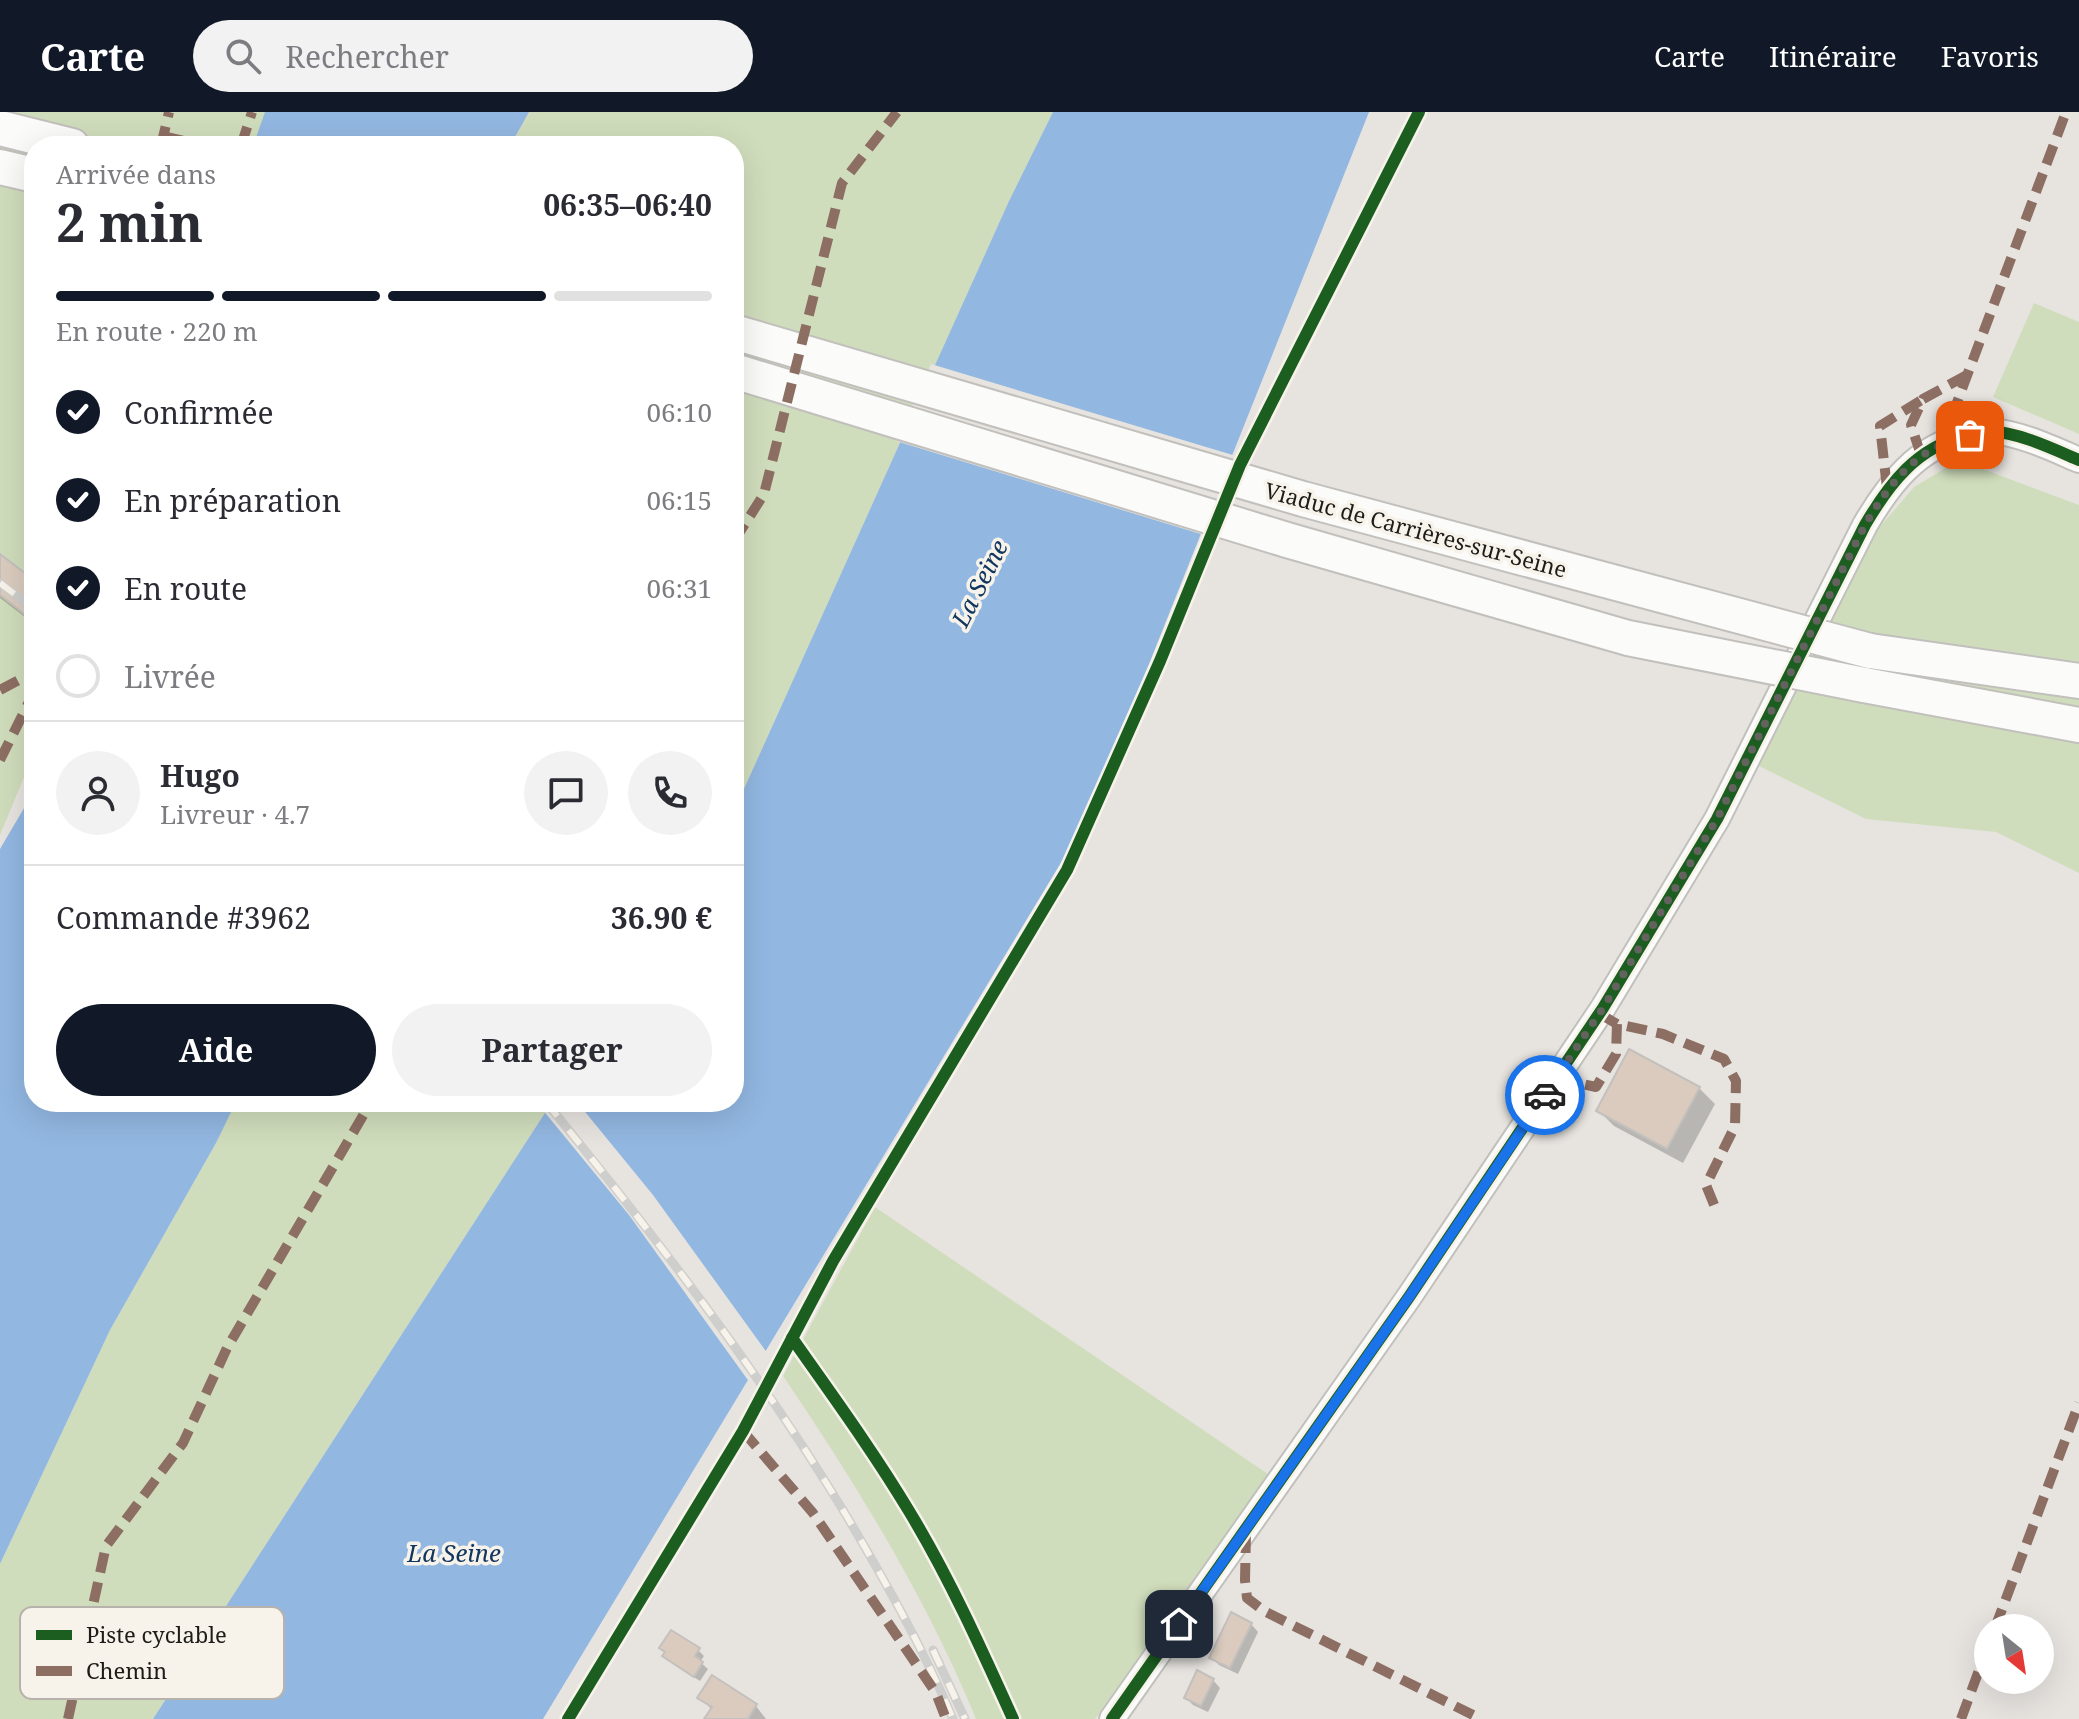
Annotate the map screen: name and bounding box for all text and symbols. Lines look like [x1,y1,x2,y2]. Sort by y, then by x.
search box [193,20,753,92]
text: Carte [40,30,145,82]
icon: search [221,34,265,78]
text: Rechercher [285,36,449,77]
text: Carte [1654,37,1725,75]
text: Itinéraire [1769,37,1897,75]
text: Favoris [1941,37,2039,75]
text: Arrivée dans [56,156,216,192]
text: 06:35–06:40 [543,184,712,225]
text: 2 min [56,186,203,257]
text: En route · 220 m [56,313,258,349]
icon: check [56,390,100,434]
text: Confirmée [124,392,274,433]
text: 06:10 [646,394,712,430]
pin [1936,401,2004,469]
icon: bag [1948,413,1992,457]
street label: Viaduc de Carrières-sur-Seine [1262,474,1570,584]
icon: check [56,478,100,522]
text: En préparation [124,480,341,521]
text: 06:15 [646,482,712,518]
water label: La Seine [943,534,1015,633]
icon: check [56,566,100,610]
text: En route [124,568,247,609]
text: 06:31 [646,570,712,606]
text: Livrée [124,656,216,697]
button: person [56,751,140,835]
button: chat [524,751,608,835]
button: phone [628,751,712,835]
text: Hugo [160,755,240,796]
text: Livreur · 4.7 [160,796,310,832]
text: Commande #3962 [56,897,311,938]
text: 36.90 € [611,897,712,938]
button: Aide [56,1004,376,1096]
button: Partager [392,1004,712,1096]
courier [1505,1055,1585,1135]
icon: car [1523,1073,1567,1117]
water label: La Seine [406,1536,501,1569]
pin [1145,1590,1213,1658]
icon: home [1157,1602,1201,1646]
legend [20,1607,284,1699]
north arrow [1974,1614,2054,1694]
map controls [1974,1614,2054,1694]
text: Piste cyclable [86,1619,227,1649]
text: Chemin [86,1655,167,1685]

